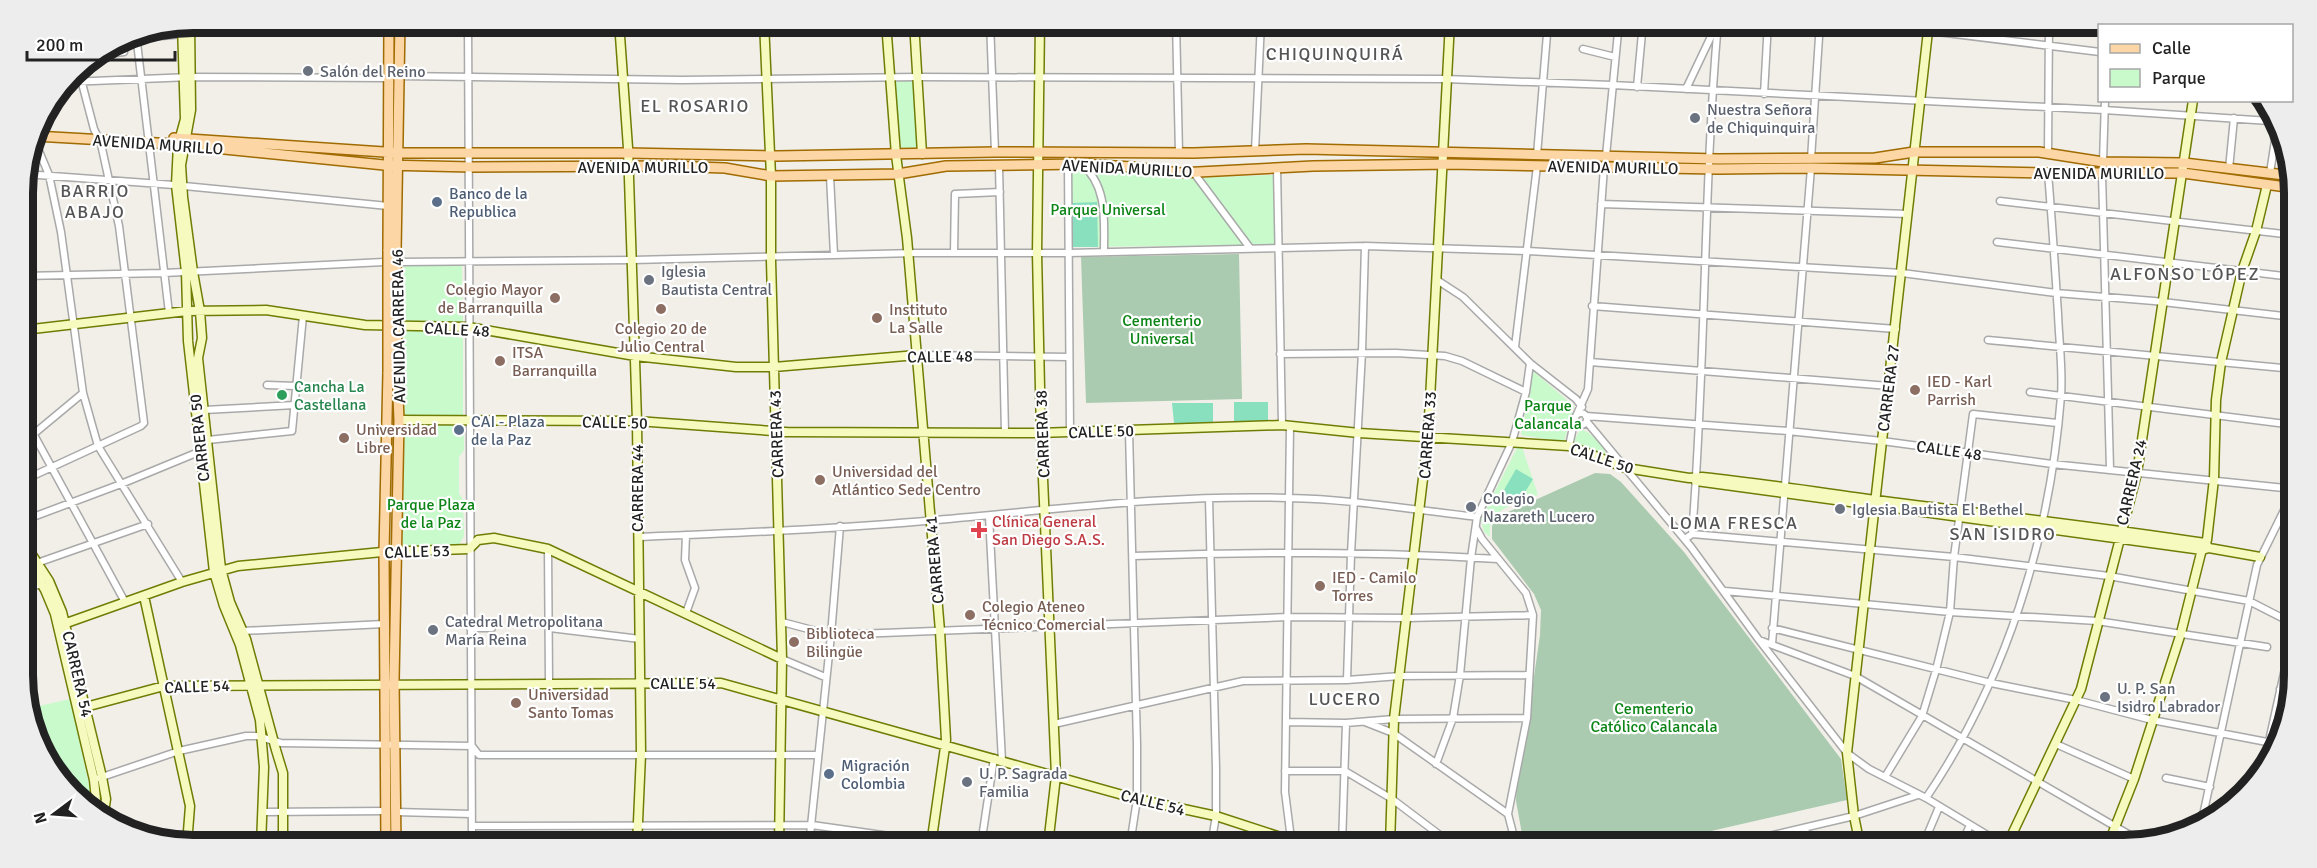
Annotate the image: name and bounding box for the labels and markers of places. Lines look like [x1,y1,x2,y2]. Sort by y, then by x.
place label: Salón del Reino [320,62,426,82]
marker: Salón del Reino [301,64,315,78]
place label: Nuestra Señora de Chiquinquira [1707,100,1815,138]
marker: Nuestra Señora de Chiquinquira [1688,111,1702,125]
place label: Banco de la Republica [449,184,528,222]
marker: Banco de la Republica [430,195,444,209]
place label: Iglesia Bautista Central [661,262,773,300]
marker: Iglesia Bautista Central [642,273,656,287]
place label: Colegio Mayor de Barranquilla [438,280,543,318]
marker: Colegio Mayor de Barranquilla [548,291,562,305]
place label: Instituto La Salle [889,300,948,338]
marker: Colegio 20 de Julio Central [654,302,668,316]
marker: Instituto La Salle [870,311,884,325]
place label: Colegio 20 de Julio Central [615,319,707,357]
place label: ITSA Barranquilla [512,343,597,381]
marker: ITSA Barranquilla [493,354,507,368]
place label: IED - Karl Parrish [1927,372,1992,410]
place label: Cancha La Castellana [294,377,366,415]
marker: IED - Karl Parrish [1908,383,1922,397]
marker: Cancha La Castellana [275,388,289,402]
place label: CAI - Plaza de la Paz [471,412,545,450]
place label: Universidad Libre [356,420,437,458]
marker: CAI - Plaza de la Paz [452,423,466,437]
marker: Universidad Libre [337,431,351,445]
place label: Universidad del Atlántico Sede Centro [832,462,981,500]
marker: Universidad del Atlántico Sede Centro [813,473,827,487]
place label: Colegio Nazareth Lucero [1483,489,1595,527]
marker: Colegio Nazareth Lucero [1464,500,1478,514]
place label: Iglesia Bautista El Bethel [1852,500,2024,520]
marker: Iglesia Bautista El Bethel [1833,502,1847,516]
place label: Clínica General San Diego S.A.S. [992,512,1105,550]
marker: Clínica General San Diego S.A.S. [970,521,988,539]
place label: IED - Camilo Torres [1332,568,1416,606]
marker: IED - Camilo Torres [1313,579,1327,593]
place label: Colegio Ateneo Técnico Comercial [982,597,1106,635]
marker: Colegio Ateneo Técnico Comercial [963,608,977,622]
place label: Catedral Metropolitana María Reina [445,612,603,650]
marker: Catedral Metropolitana María Reina [426,623,440,637]
place label: Biblioteca Bilingüe [806,624,875,662]
marker: Biblioteca Bilingüe [787,635,801,649]
place label: U. P. San Isidro Labrador [2117,679,2220,717]
place label: Universidad Santo Tomas [528,685,614,723]
marker: U. P. San Isidro Labrador [2098,690,2112,704]
marker: Universidad Santo Tomas [509,696,523,710]
place label: Migración Colombia [841,756,910,794]
place label: U. P. Sagrada Familia [979,764,1068,802]
marker: Migración Colombia [822,767,836,781]
marker: U. P. Sagrada Familia [960,775,974,789]

